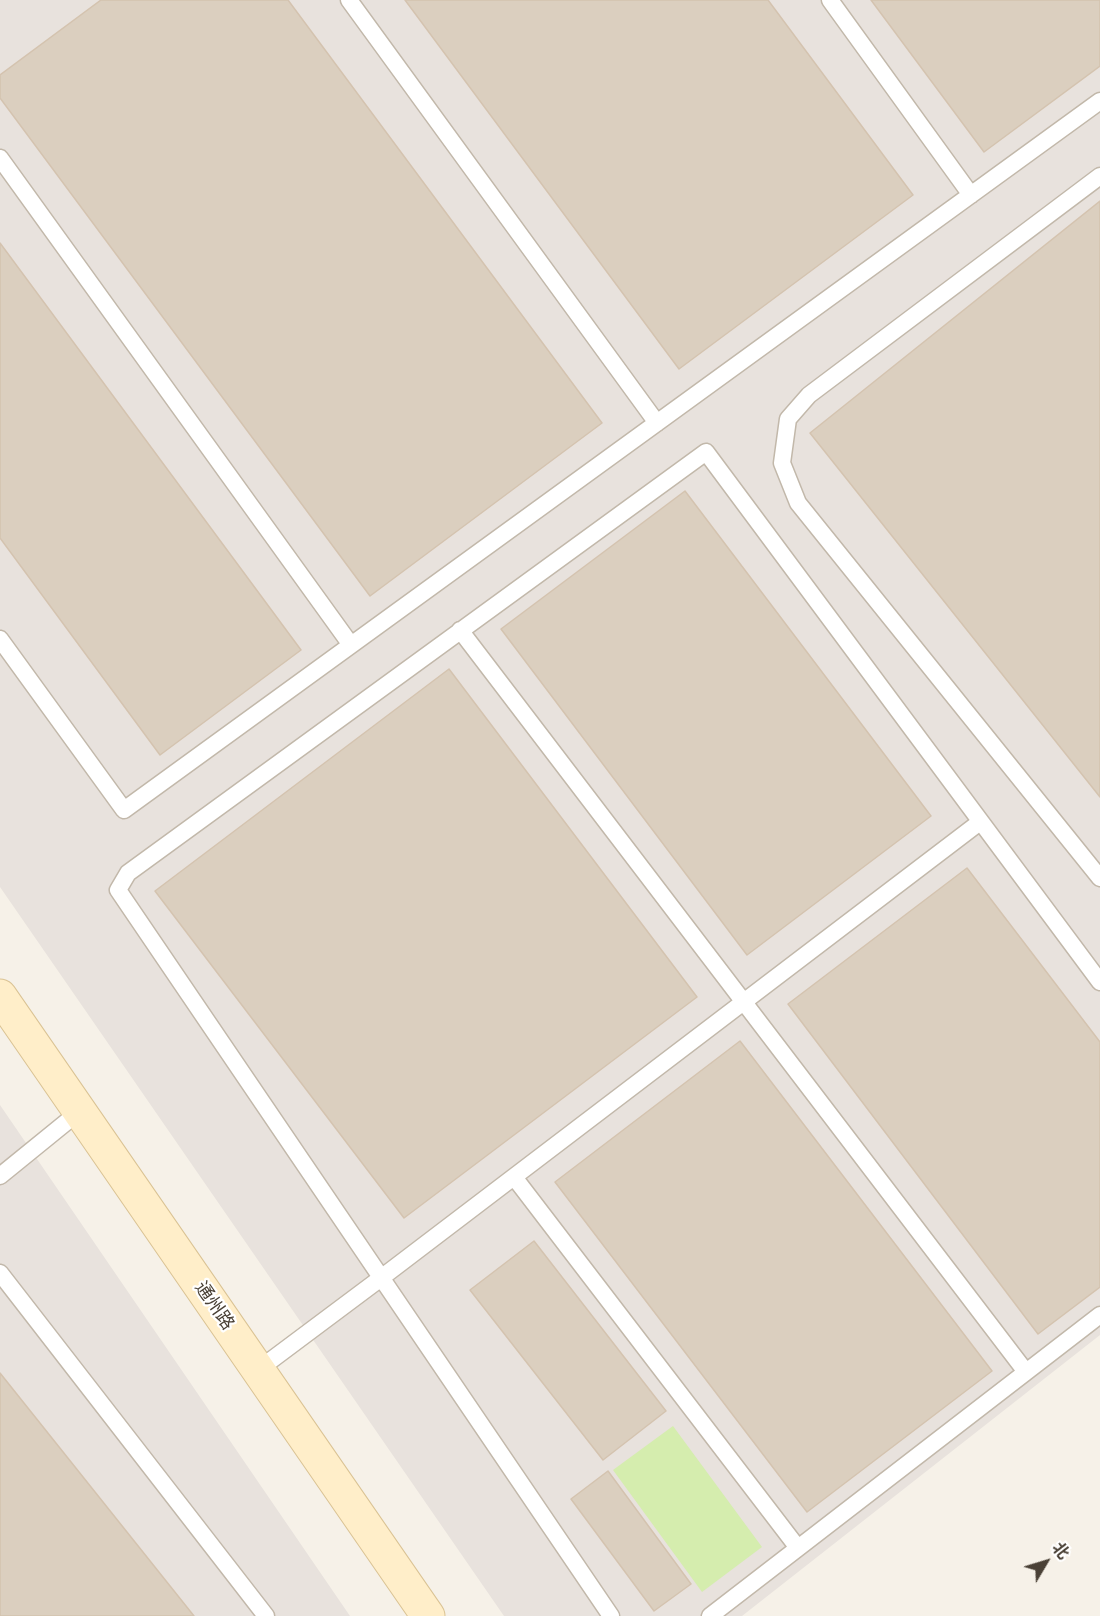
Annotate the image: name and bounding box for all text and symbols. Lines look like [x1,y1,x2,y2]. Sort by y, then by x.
street label: 通州路 [190,1278,238,1334]
north arrow [1016,1532,1076,1592]
text: 北 [1048,1538,1073,1563]

